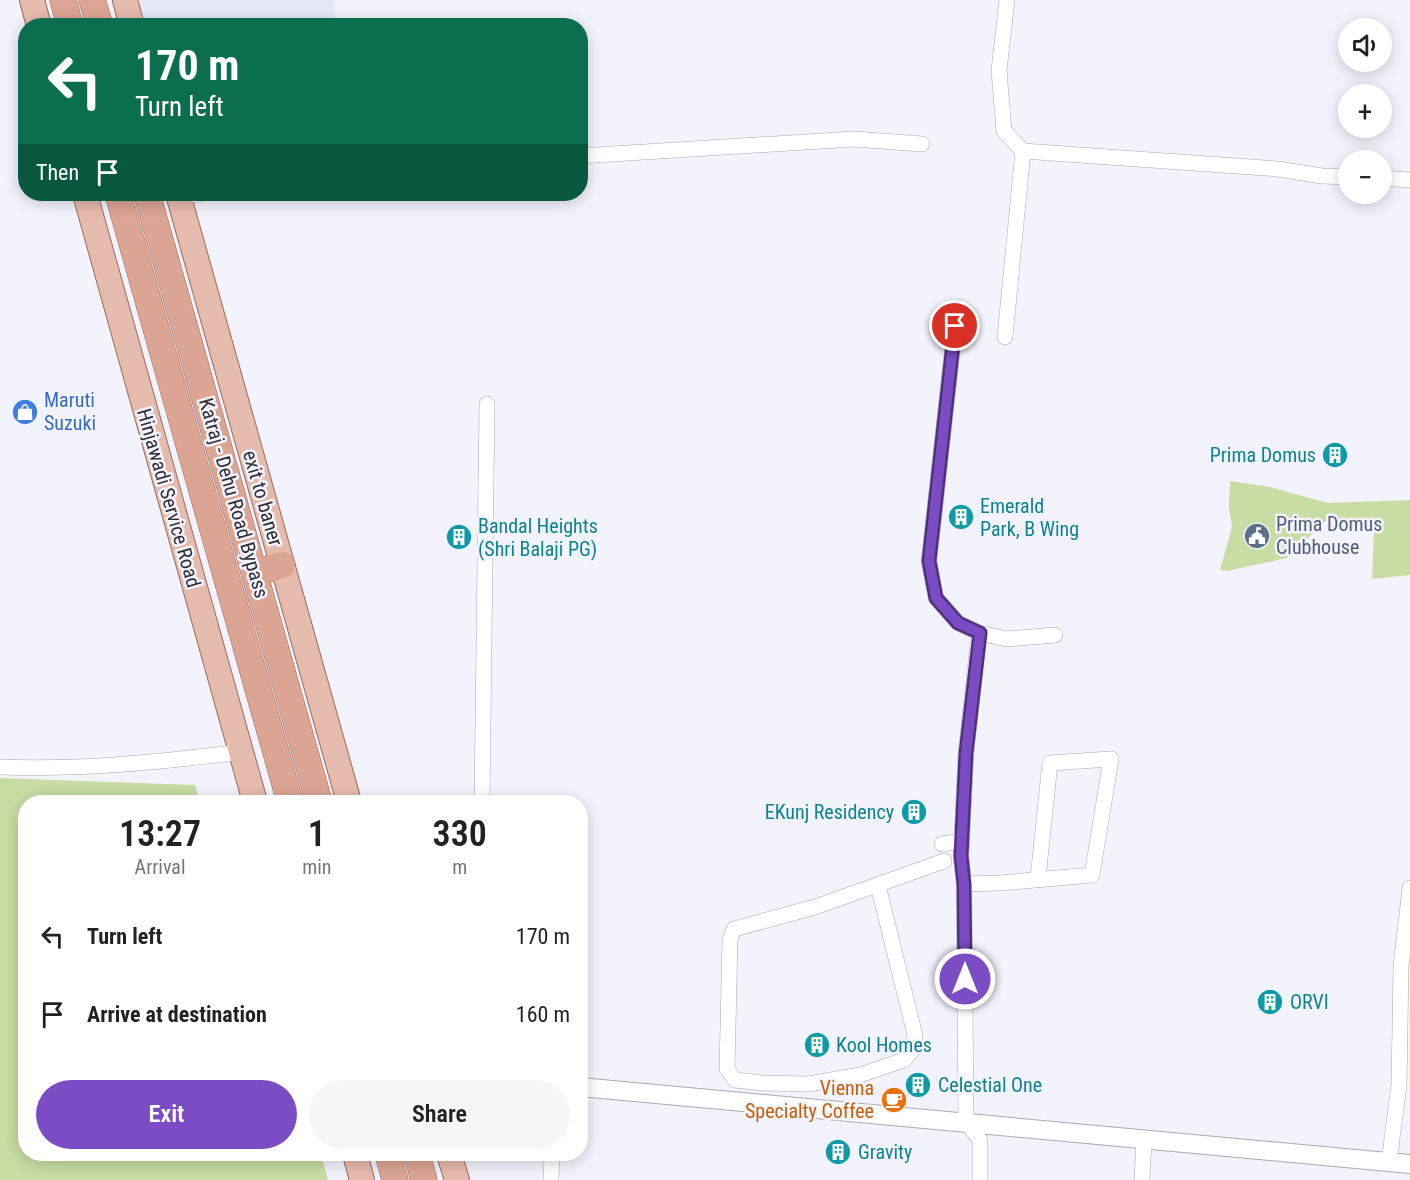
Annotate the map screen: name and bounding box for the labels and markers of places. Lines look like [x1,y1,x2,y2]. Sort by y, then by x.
pin [929,300,980,351]
place label: Maruti Suzuki [44,388,96,435]
shop icon: Maruti Suzuki [10,397,40,427]
building icon: Prima Domus [1320,440,1350,470]
place label: Prima Domus [1210,443,1316,467]
place label: Emerald Park, B Wing [980,494,1079,541]
building icon: Emerald Park, B Wing [946,502,976,532]
place label: Prima Domus Clubhouse [1276,512,1382,559]
place label: Bandal Heights (Shri Balaji PG) [478,514,598,561]
public building icon: Prima Domus Clubhouse [1242,521,1272,551]
building icon: Bandal Heights (Shri Balaji PG) [444,522,474,552]
building icon: EKunj Residency [899,797,929,827]
place label: EKunj Residency [765,800,894,824]
building icon: ORVI [1255,987,1285,1017]
place label: ORVI [1290,990,1329,1014]
building icon: Kool Homes [802,1030,832,1060]
place label: Kool Homes [836,1033,932,1057]
building icon: Celestial One [903,1070,933,1100]
place label: Celestial One [938,1073,1042,1097]
place label: Vienna Specialty Coffee [745,1076,874,1123]
cafe icon: Vienna Specialty Coffee [879,1085,909,1115]
building icon: Gravity [823,1137,853,1167]
place label: Gravity [858,1140,912,1164]

